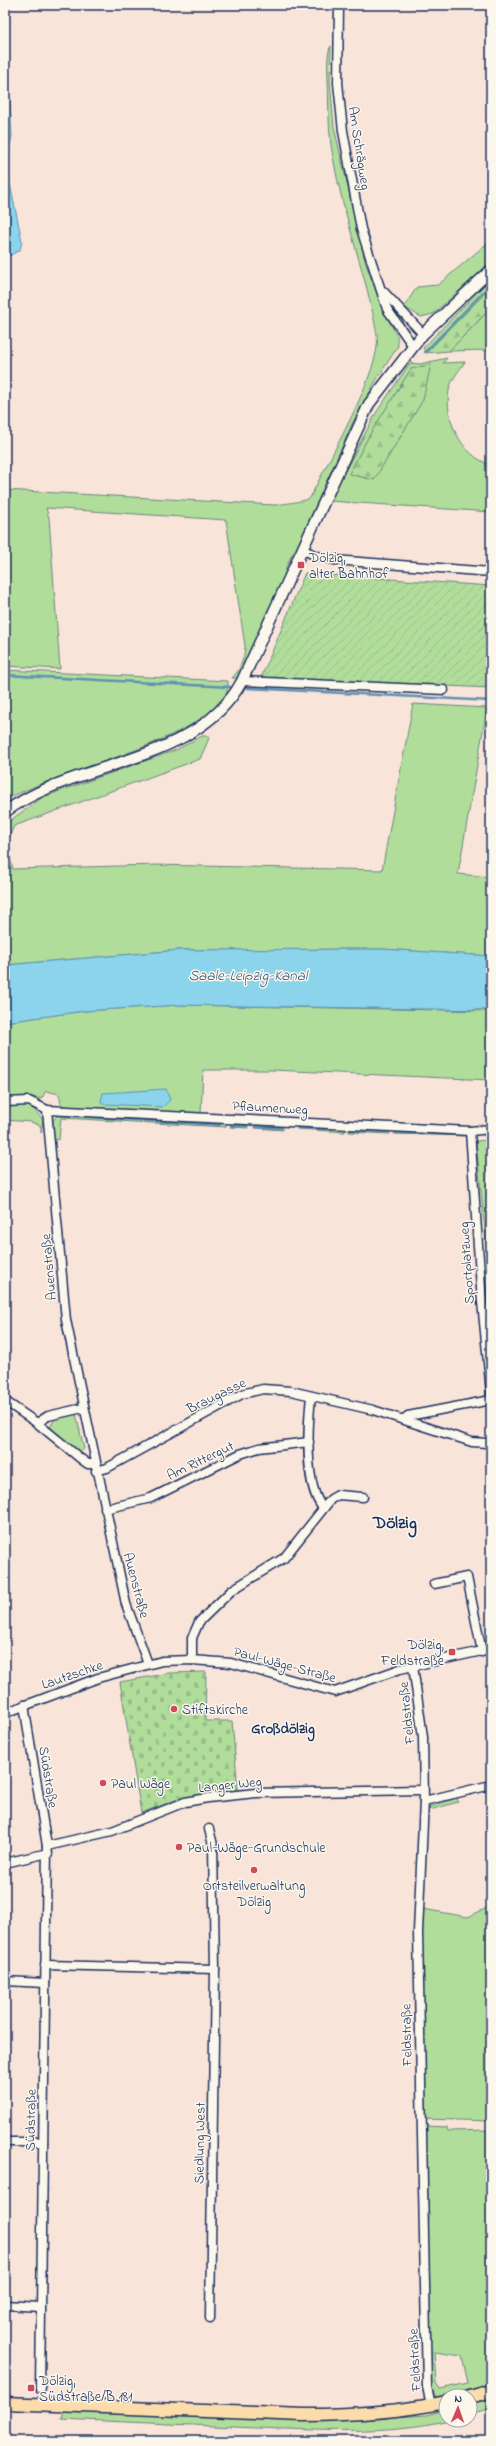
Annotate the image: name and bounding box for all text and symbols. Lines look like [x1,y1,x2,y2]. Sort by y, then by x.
street label: Am Schrägweg [341,105,375,192]
place label: Dölzig, alter Bahnhof [308,548,389,585]
marker: Dölzig, alter Bahnhof [296,560,306,570]
water label: Saale-Leipzig-Kanal [189,965,310,988]
street label: Pflaumenweg [232,1096,308,1122]
street label: Sportplatzweg [454,1221,482,1305]
street label: Auenstraße [36,1232,63,1301]
street label: Braugasse [183,1373,251,1421]
street label: Am Rittergut [164,1436,238,1488]
district label: Dölzig [372,1511,417,1538]
street label: Auenstraße [117,1550,155,1621]
place label: Dölzig, Feldstraße [380,1635,445,1672]
street label: Paul-Wäge-Straße [231,1642,339,1690]
marker: Dölzig, Feldstraße [447,1647,457,1657]
street label: Lautzschke [39,1655,107,1696]
street label: Feldstraße [394,1680,421,1746]
place label: Stiftskirche [182,1700,249,1721]
marker: Stiftskirche [169,1704,179,1714]
district label: Großdölzig [251,1718,315,1742]
street label: Südstraße [32,1745,63,1810]
street label: Langer Weg [197,1772,263,1800]
place label: Paul Wäge [111,1774,171,1796]
marker: Paul Wäge [98,1778,108,1788]
place label: Paul-Wäge-Grundschule [187,1838,326,1860]
marker: Paul-Wäge-Grundschule [174,1842,184,1852]
marker: Ortsteilverwaltung Dölzig [249,1865,259,1875]
place label: Ortsteilverwaltung Dölzig [203,1876,305,1914]
street label: Feldstraße [396,2003,419,2068]
street label: Südstraße [20,2088,43,2151]
street label: Siedlung West [189,2102,213,2184]
street label: Feldstraße [403,2327,428,2393]
place label: Dölzig, Südstraße/B 181 [38,2371,133,2408]
marker: Dölzig, Südstraße/B 181 [26,2383,36,2393]
north arrow [438,2388,478,2428]
text: N [454,2391,462,2407]

